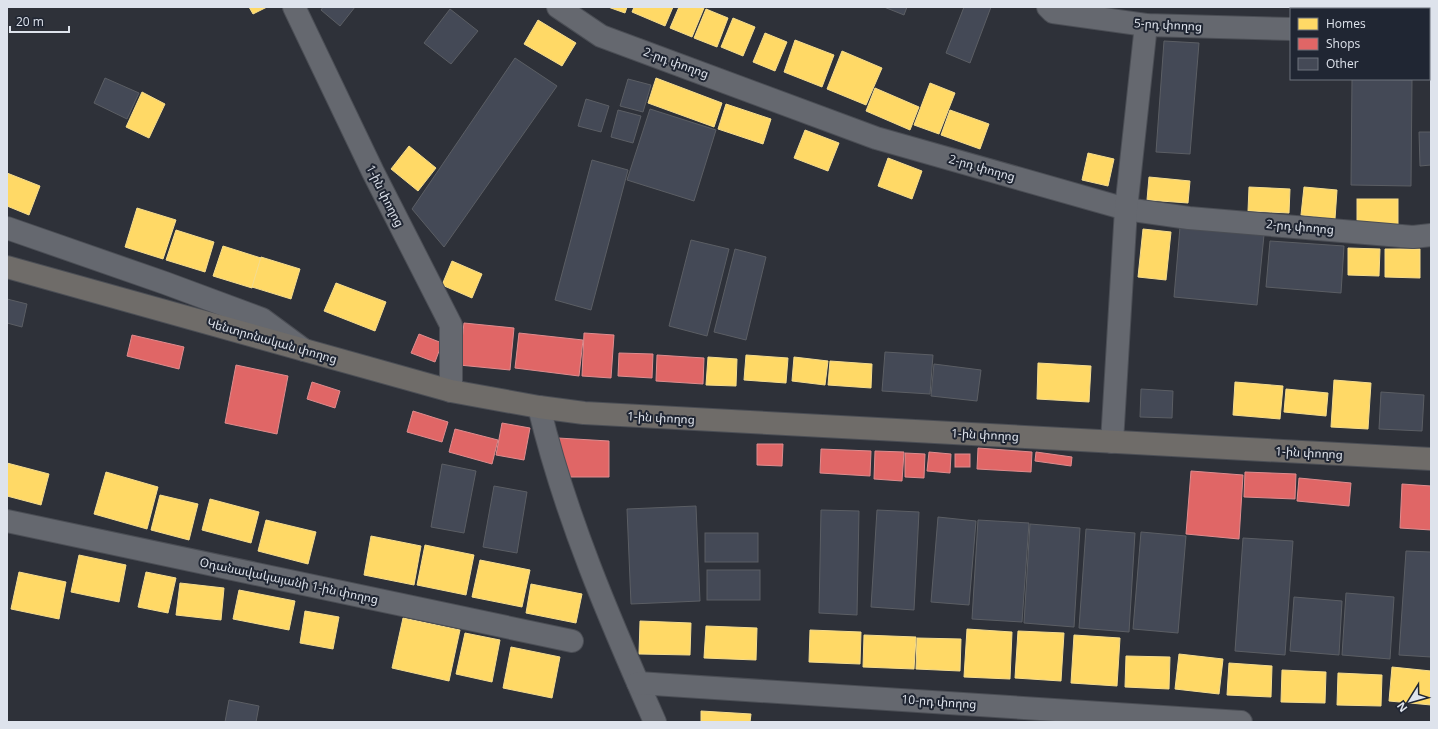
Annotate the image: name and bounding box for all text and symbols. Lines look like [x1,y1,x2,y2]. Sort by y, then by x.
scale bar [10,8,69,34]
legend [1290,8,1430,80]
text: 20 m [16,13,44,30]
street label: 5-րդ փողոց [1133,14,1203,35]
text: Homes [1326,15,1366,32]
text: Shops [1326,35,1361,52]
street label: 2-րդ փողոց [641,43,711,82]
text: Other [1326,55,1359,72]
street label: 2-րդ փողոց [947,150,1017,185]
street label: 1-ին փողոց [362,162,408,230]
street label: 2-րդ փողոց [1265,215,1335,238]
street label: Կենտրոնական փողոց [205,314,339,367]
street label: 1-ին փողոց [627,407,695,428]
street label: 1-ին փողոց [951,424,1019,445]
street label: 1-ին փողոց [1275,442,1343,463]
street label: Օդանավակայանի 1-ին փողոց [198,553,380,608]
north arrow [1390,681,1430,721]
street label: 10-րդ փողոց [901,690,977,713]
text: N [1393,699,1410,715]

